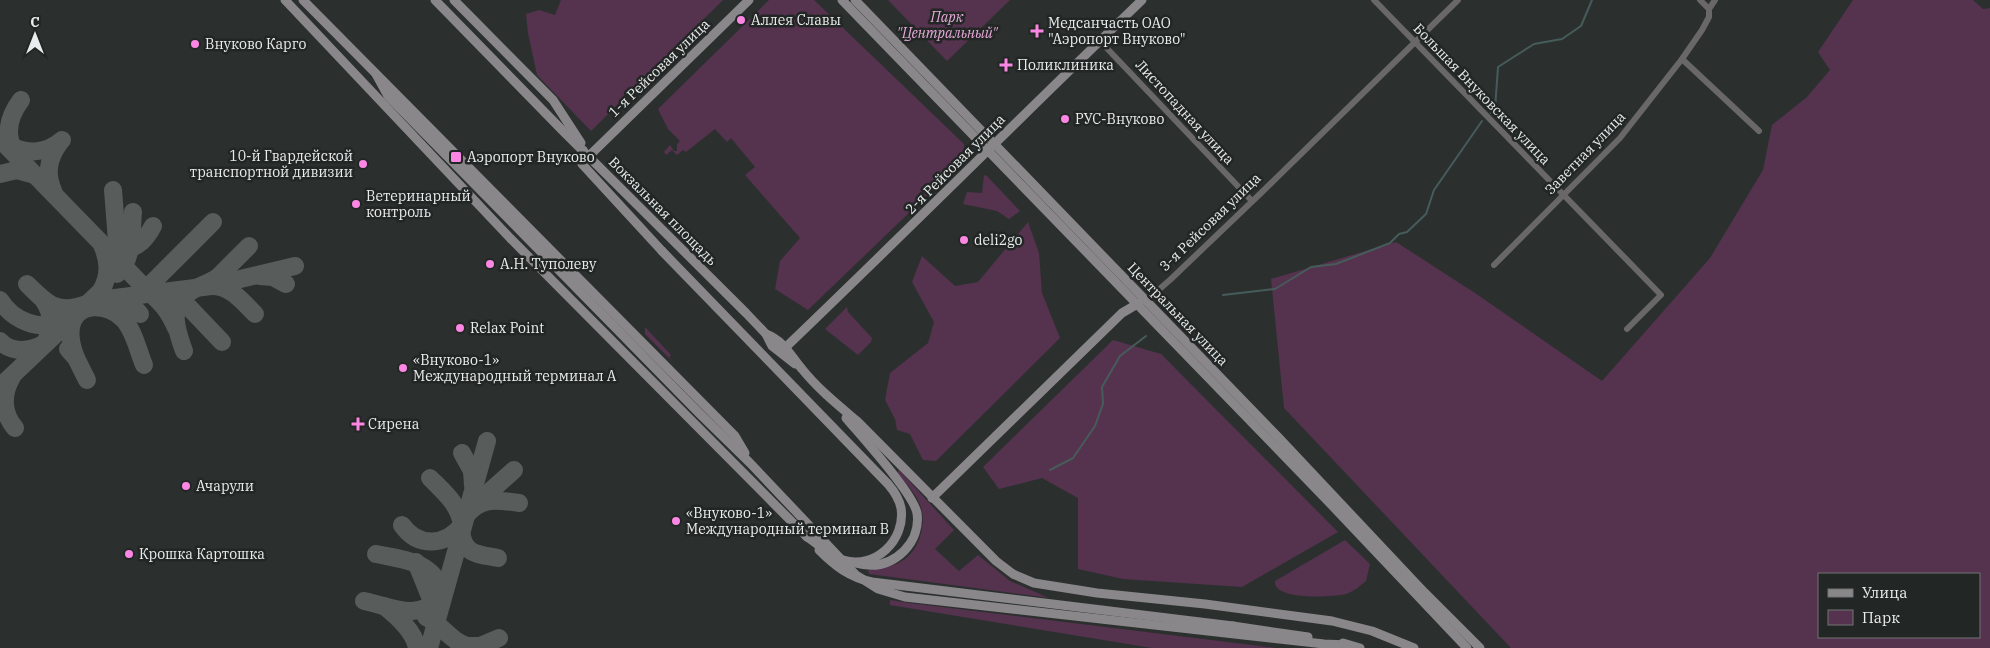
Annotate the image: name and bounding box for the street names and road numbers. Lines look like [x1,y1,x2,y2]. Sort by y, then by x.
street label: 1-я Рейсовая улица [605,15,714,121]
street label: Большая Внуковская улица [1410,20,1555,169]
street label: Листопадная улица [1132,56,1238,168]
street label: Заветная улица [1541,107,1629,198]
street label: 2-я Рейсовая улица [901,110,1009,218]
street label: Вокзальная площадь [605,153,721,269]
street label: 3-я Рейсовая улица [1156,169,1265,275]
street label: Центральная улица [1124,258,1232,370]

